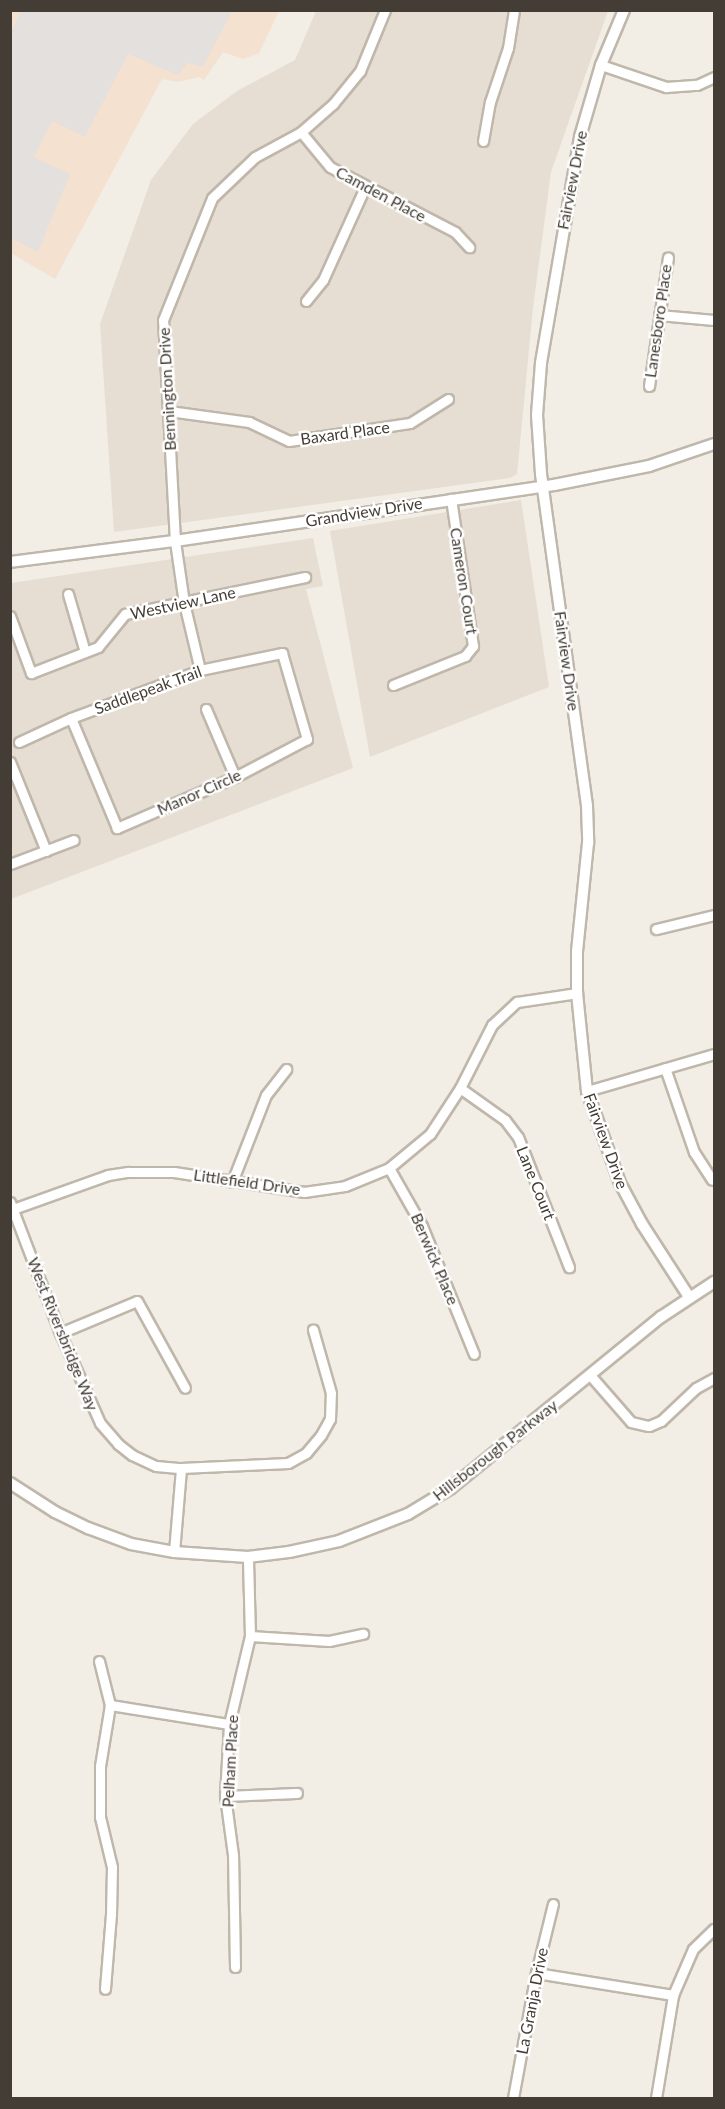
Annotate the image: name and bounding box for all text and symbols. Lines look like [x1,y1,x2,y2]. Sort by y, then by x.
street label: Fairview Drive [553,129,591,231]
street label: Camden Place [333,162,429,226]
street label: Lanesboro Place [641,263,675,379]
street label: Bennington Drive [154,327,180,451]
street label: Baxard Place [299,417,391,449]
street label: Grandview Drive [304,493,424,531]
street label: Cameron Court [446,526,482,636]
street label: Westview Lane [128,582,238,624]
street label: Fairview Drive [550,610,584,712]
street label: Saddlepeak Trail [92,662,204,718]
street label: Manor Circle [154,765,244,819]
street label: Fairview Drive [580,1090,632,1192]
street label: Lane Court [513,1143,559,1223]
street label: Littlefield Drive [192,1165,302,1199]
street label: Berwick Place [407,1210,463,1308]
street label: West Riversbridge Way [23,1254,103,1414]
street label: Hillsborough Parkway [429,1395,561,1505]
street label: Pelham Place [218,1714,242,1808]
street label: La Granja Drive [512,1946,552,2056]

